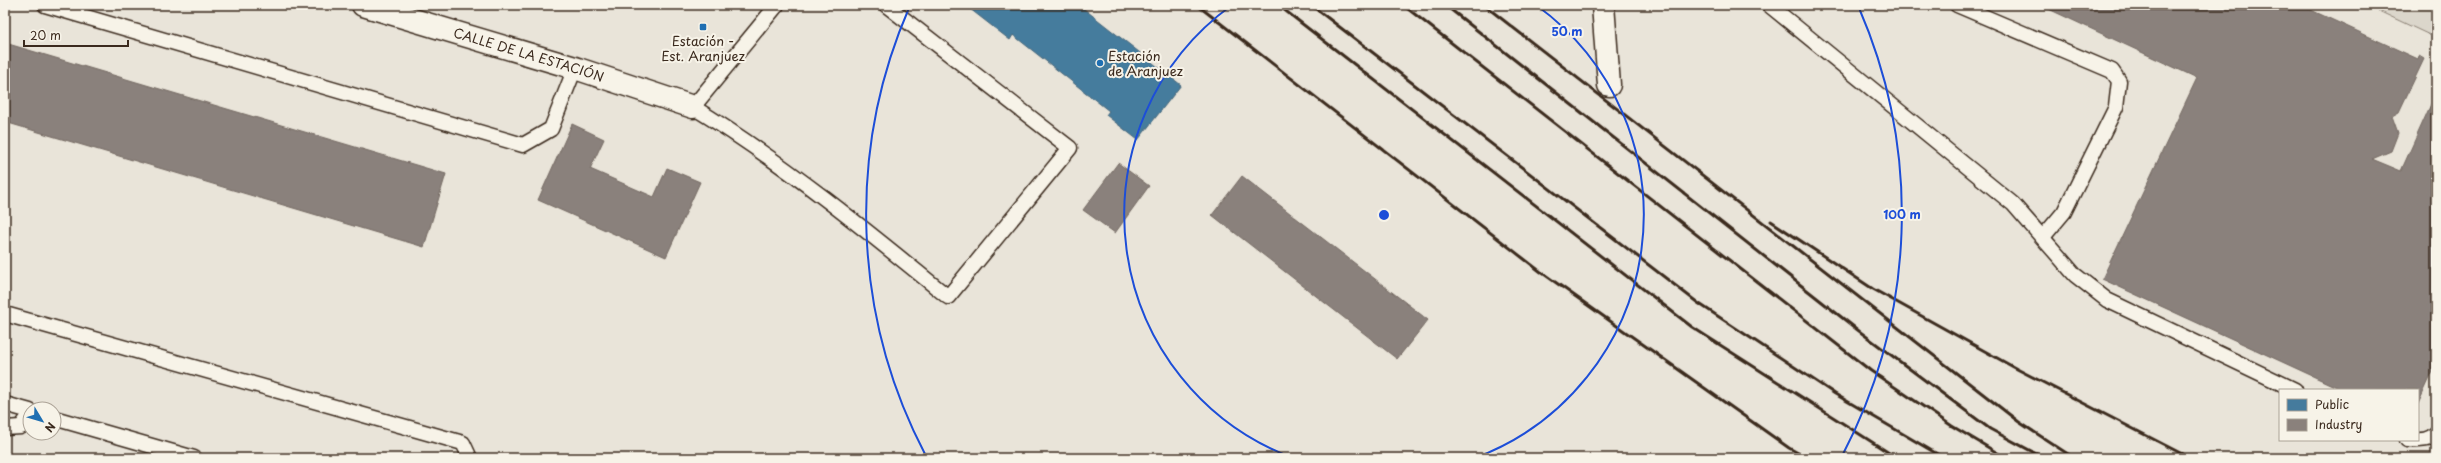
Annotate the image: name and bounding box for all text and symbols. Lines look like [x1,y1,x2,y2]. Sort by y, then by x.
scale bar [24,22,128,48]
street label: CALLE DE LA ESTACIÓN [451,22,607,86]
marker: Estación - Est. Aranjuez [698,22,708,32]
text: 50 m [1551,22,1583,40]
text: 20 m [30,26,61,44]
place label: Estación - Est. Aranjuez [661,31,745,65]
place label: Estación de Aranjuez [1108,46,1183,80]
marker: Estación de Aranjuez [1095,58,1105,68]
text: 100 m [1883,205,1921,223]
centre of rings [1377,208,1391,222]
legend [2279,389,2419,441]
text: Public [2315,395,2349,413]
north arrow [22,401,62,441]
text: Industry [2315,415,2363,433]
text: N [41,419,60,436]

